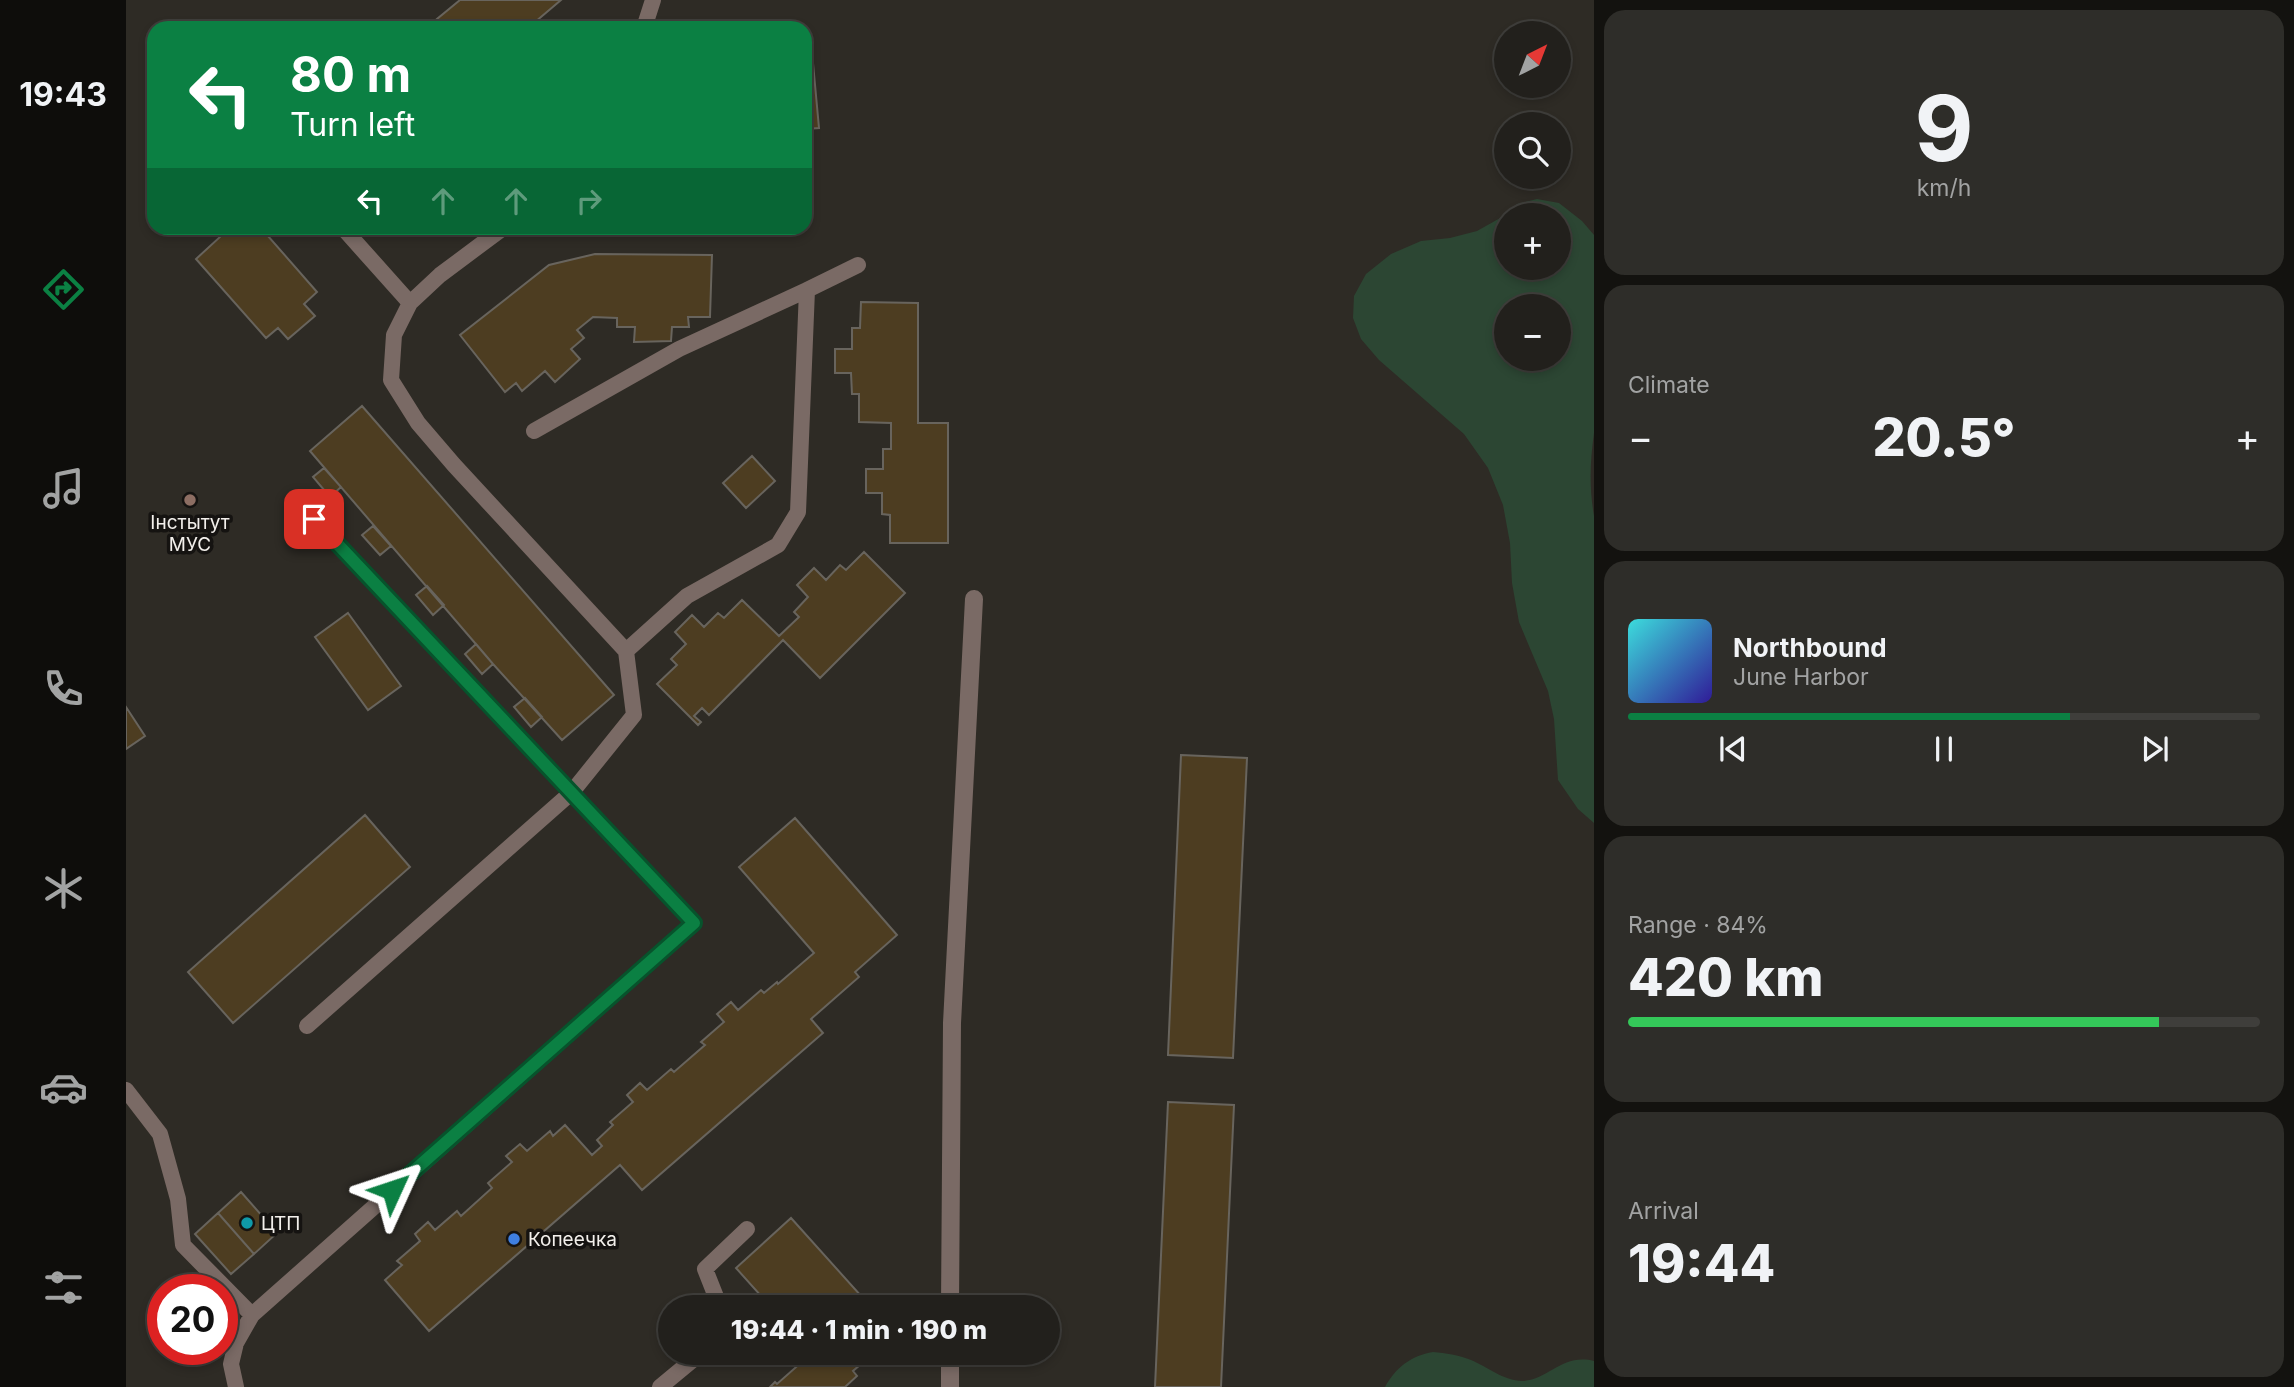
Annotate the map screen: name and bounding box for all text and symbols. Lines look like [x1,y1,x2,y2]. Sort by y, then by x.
north arrow [1494,21,1572,98]
map controls [1494,21,1571,371]
text: 80 m [290,45,411,104]
icon: left [175,49,266,140]
text: 9 [1914,73,1974,183]
text: 19:43 [19,75,107,114]
text: Turn left [290,105,415,144]
button: search [1494,112,1571,189]
text: km/h [1917,174,1971,202]
icon: left [351,182,389,220]
icon: ahead [424,182,462,220]
icon: ahead [497,182,535,220]
icon: right [570,182,608,220]
button: + [1494,203,1571,280]
icon: directions [39,265,88,314]
button: − [1494,294,1571,371]
text: Climate [1628,371,1710,399]
text: 20.5° [1872,406,2016,469]
text: − [1628,414,1653,460]
text: + [2235,414,2260,460]
icon: music [39,464,88,513]
pin [284,489,344,549]
marker: Інстытут МУС [182,492,198,508]
icon: arrive [295,500,333,538]
place label: Інстытут МУС [150,511,230,556]
text: Northbound [1733,632,1887,663]
text: June Harbor [1733,663,1869,691]
icon: phone [39,664,88,713]
icon: previous [1714,730,1752,768]
icon: pause [1925,730,1963,768]
icon: next [2136,730,2174,768]
icon: climate [39,864,88,913]
text: Range · 84% [1628,911,1768,939]
text: 420 km [1628,946,1823,1009]
icon: car [39,1063,88,1112]
position arrow [355,1153,429,1227]
text: Arrival [1628,1197,1699,1225]
place label: ЦТП [261,1212,300,1235]
marker: ЦТП [239,1215,255,1231]
place label: Копеечка [528,1228,617,1251]
marker: Копеечка [506,1231,522,1247]
text: 19:44 [1628,1232,1775,1295]
icon: filters [39,1263,88,1312]
speed limit sign: 20 [147,1274,238,1365]
text: 19:44 · 1 min · 190 m [731,1314,987,1345]

